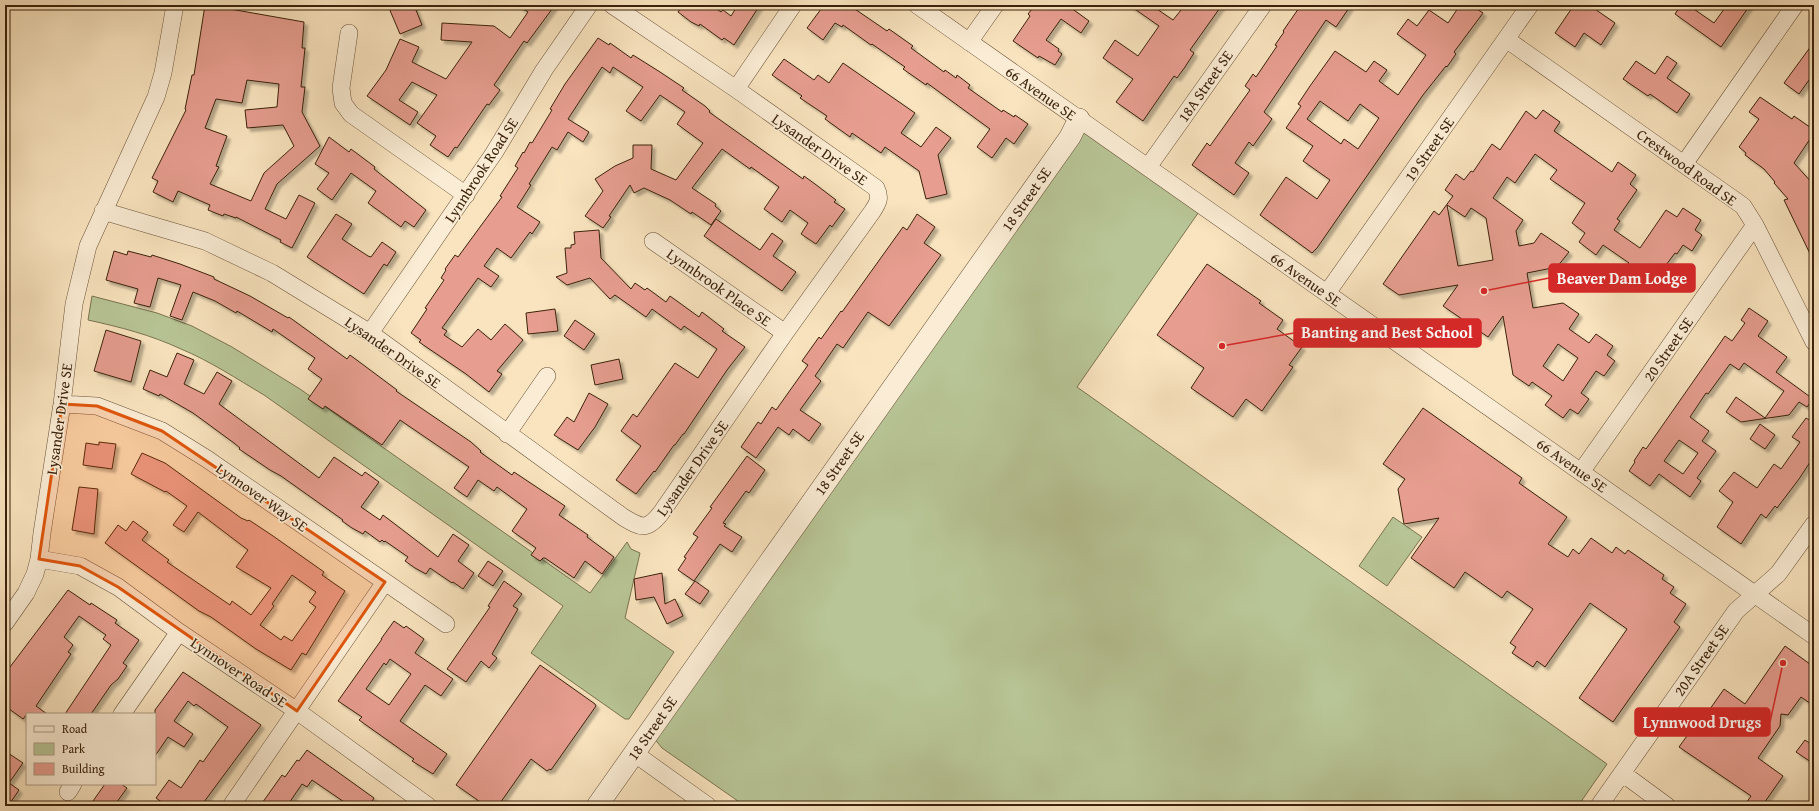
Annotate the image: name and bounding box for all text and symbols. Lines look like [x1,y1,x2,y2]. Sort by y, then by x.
street label: 18A Street SE [1173,46,1238,126]
street label: 66 Avenue SE [1001,61,1081,125]
street label: Lysander Drive SE [768,108,872,190]
street label: 19 Street SE [1399,112,1459,185]
street label: Lynnbrook Road SE [439,113,523,227]
street label: Crestwood Road SE [1633,124,1742,211]
street label: 18 Street SE [996,162,1056,235]
street label: Lynnbrook Place SE [663,243,776,331]
street label: 66 Avenue SE [1266,247,1346,311]
callout: Beaver Dam Lodge [1549,264,1695,292]
text: Beaver Dam Lodge [1557,266,1687,290]
street label: Lysander Drive SE [341,311,445,393]
street label: 20 Street SE [1638,312,1698,385]
callout: Banting and Best School [1294,319,1481,347]
text: Banting and Best School [1301,320,1473,344]
street label: Lysander Drive SE [41,361,77,476]
street label: Lysander Drive SE [651,416,733,520]
street label: 18 Street SE [809,426,869,499]
street label: 66 Avenue SE [1532,433,1612,497]
street label: Lynnover Way SE [212,458,312,537]
street label: 20A Street SE [1669,620,1734,700]
street label: Lynnover Road SE [187,632,292,712]
street label: 18 Street SE [622,691,682,764]
callout: Lynnwood Drugs [1635,708,1770,736]
text: Lynnwood Drugs [1643,710,1761,734]
legend [26,713,156,785]
text: Road [62,720,88,737]
text: Park [62,740,86,757]
text: Building [62,760,105,777]

